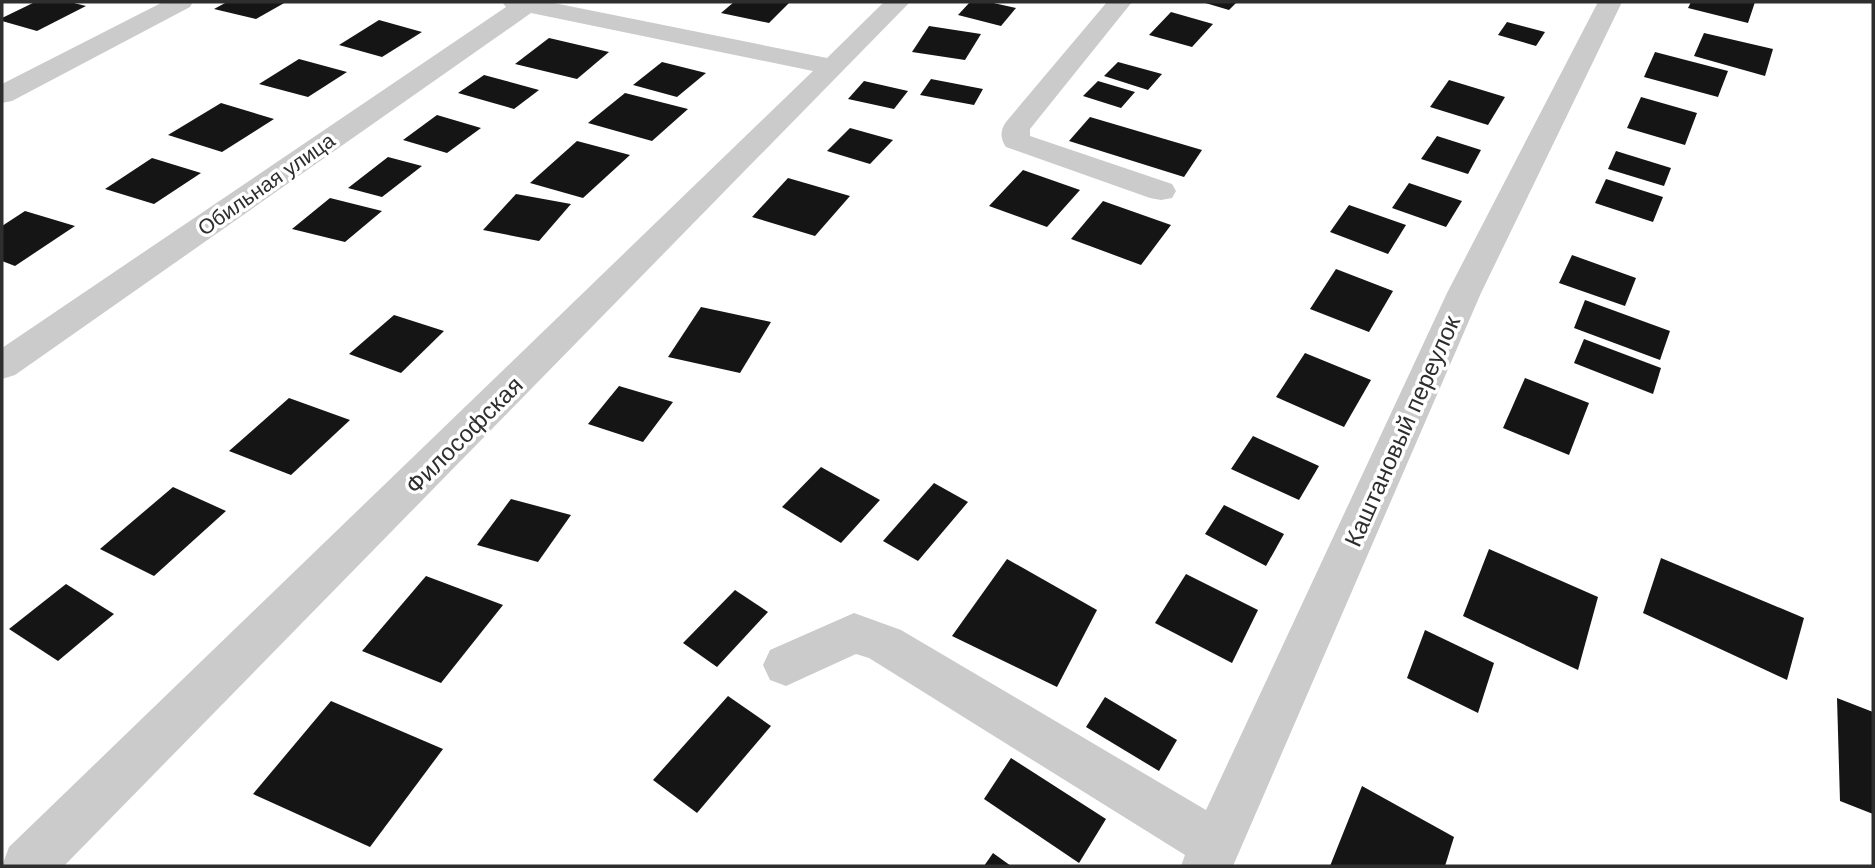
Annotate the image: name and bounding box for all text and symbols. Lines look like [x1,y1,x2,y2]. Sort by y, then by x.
street label: Обильная улица [193,128,339,240]
street label: Каштановый переулок [1339,311,1465,551]
street label: Философская [400,371,528,499]

